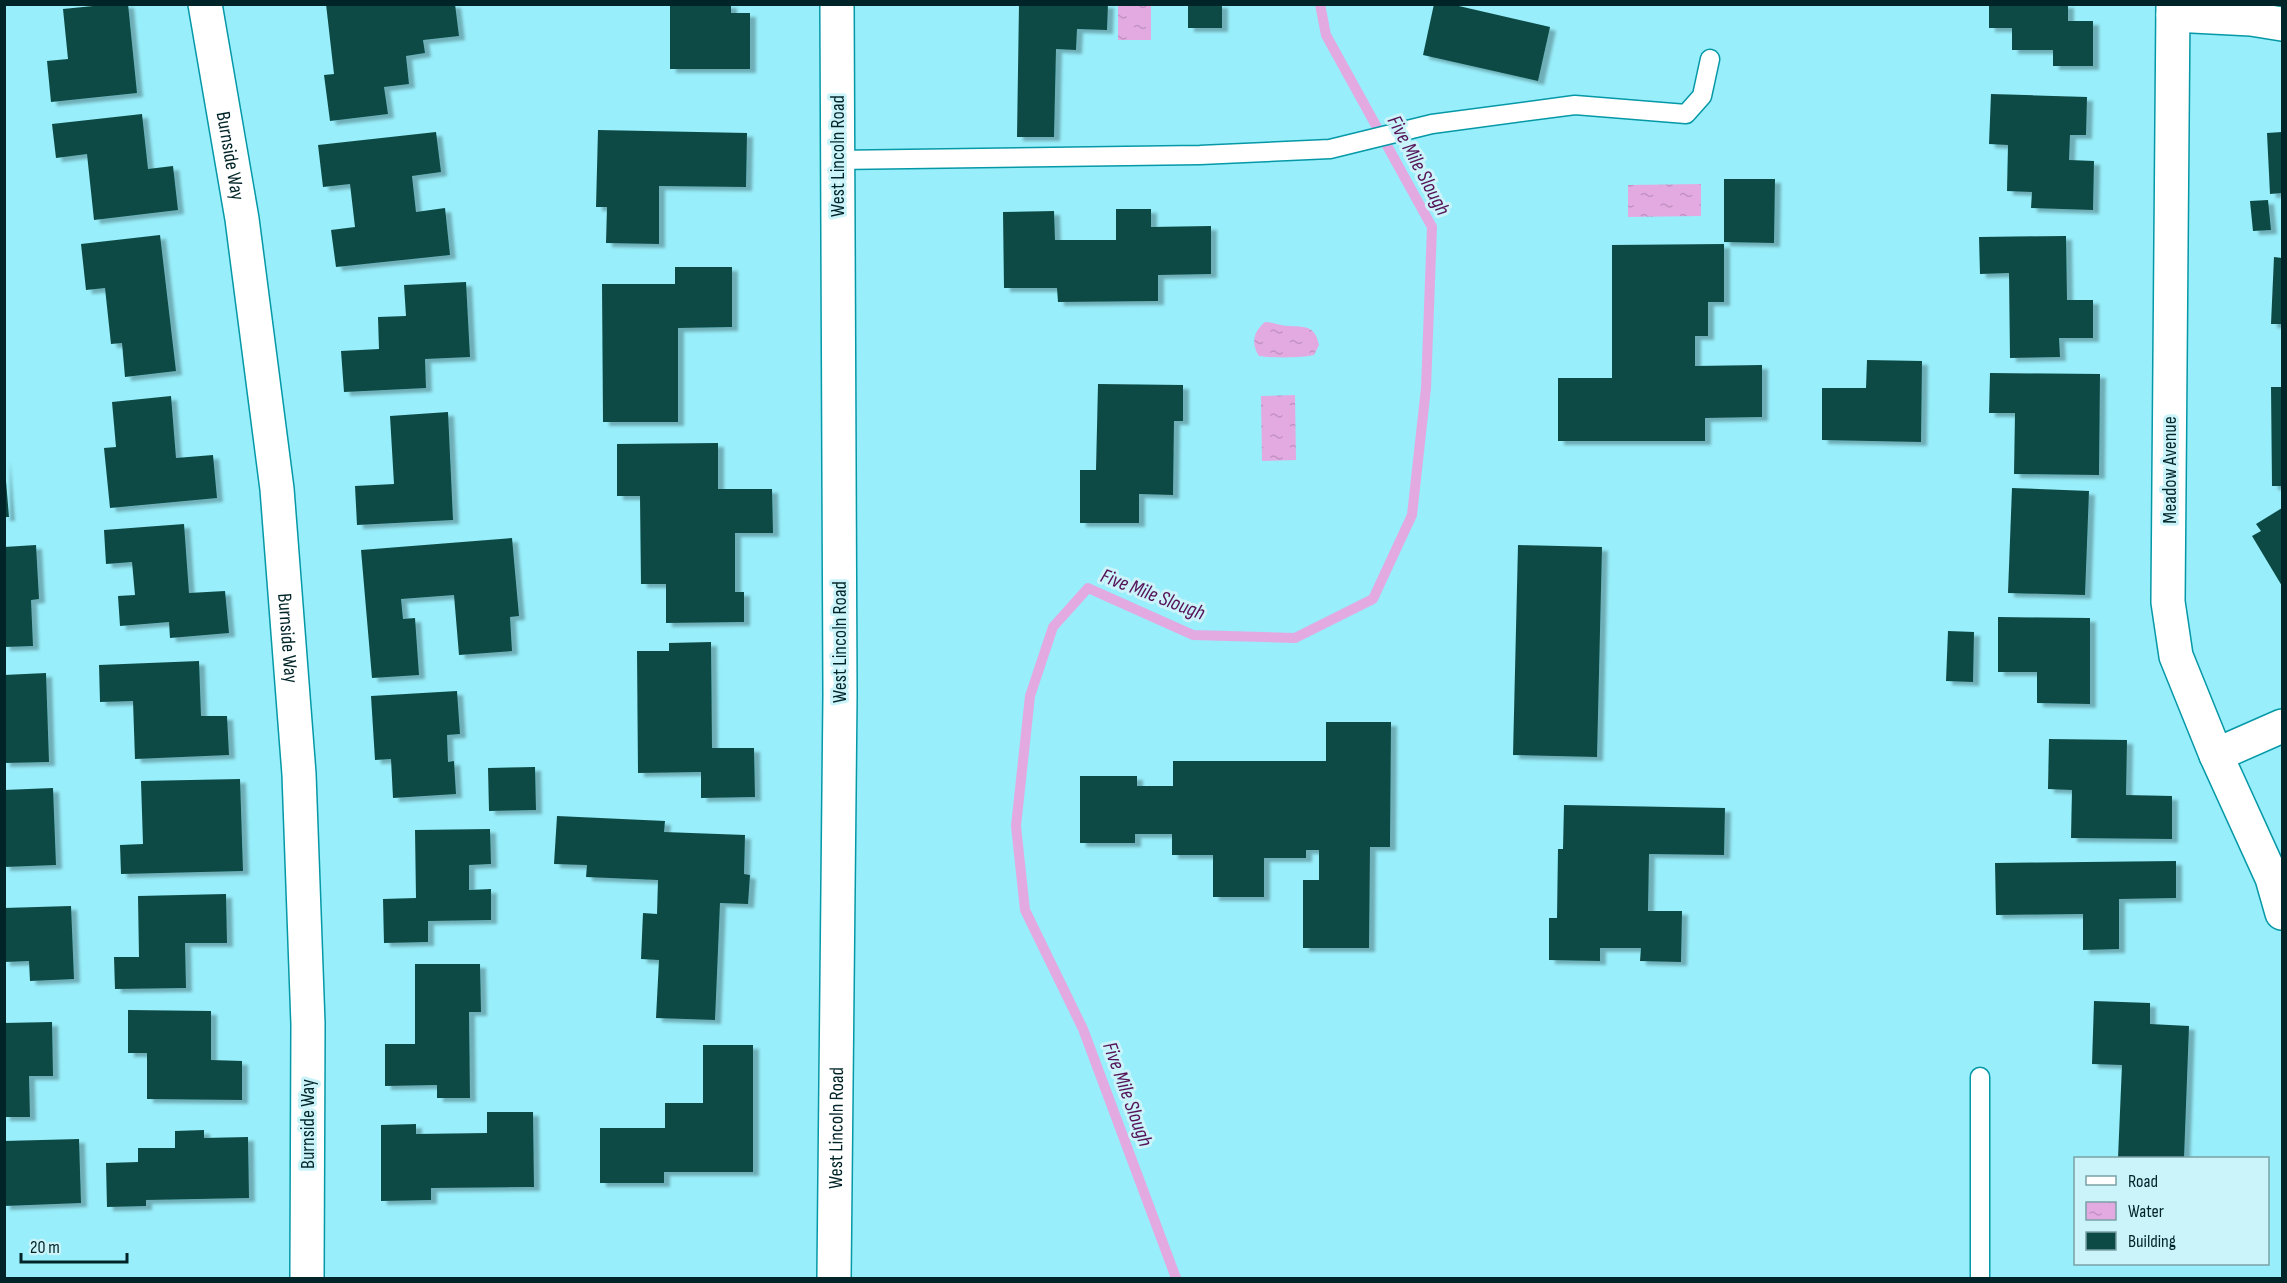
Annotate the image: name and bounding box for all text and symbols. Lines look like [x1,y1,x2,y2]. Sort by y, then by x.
street label: West Lincoln Road [826,95,850,217]
street label: Burnside Way [211,110,250,203]
water label: Five Mile Slough [1382,111,1455,220]
street label: Meadow Avenue [2158,416,2182,524]
water label: Five Mile Slough [1097,563,1209,626]
street label: West Lincoln Road [828,581,852,703]
street label: Burnside Way [272,592,303,684]
water label: Five Mile Slough [1097,1038,1158,1150]
street label: West Lincoln Road [824,1067,849,1189]
street label: Burnside Way [296,1079,320,1169]
legend [2074,1157,2269,1265]
text: Road [2128,1171,2158,1192]
text: Water [2128,1201,2164,1222]
scale bar [21,1226,128,1264]
text: Building [2128,1231,2176,1252]
text: 20 m [30,1237,60,1258]

